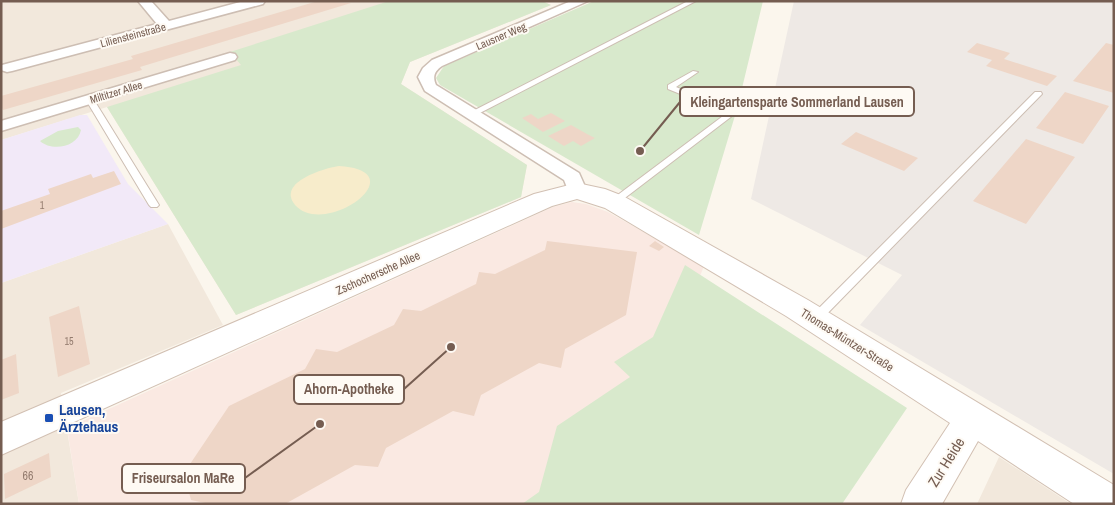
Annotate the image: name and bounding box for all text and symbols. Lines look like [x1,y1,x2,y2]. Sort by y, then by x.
street label: Lausner Weg [474,19,528,53]
street label: Liliensteinstraße [99,20,167,50]
street label: Miltitzer Allee [88,77,144,107]
callout: Kleingartensparte Sommerland Lausen [680,87,914,116]
text: Kleingartensparte Sommerland Lausen [690,93,904,111]
house number: 1 [40,199,45,212]
street label: Zschochersche Allee [333,247,423,299]
street label: Thomas-Müntzer-Straße [797,305,897,375]
house number: 15 [64,335,74,348]
callout: Ahorn-Apotheke [294,375,404,404]
text: Ahorn-Apotheke [304,380,394,398]
place label: Lausen, Ärztehaus [59,399,119,437]
marker: Lausen, Ärztehaus [43,412,55,424]
street label: Zur Heide [923,433,969,491]
callout: Friseursalon MaRe [122,464,245,493]
house number: 66 [23,468,33,484]
text: Friseursalon MaRe [132,469,234,487]

